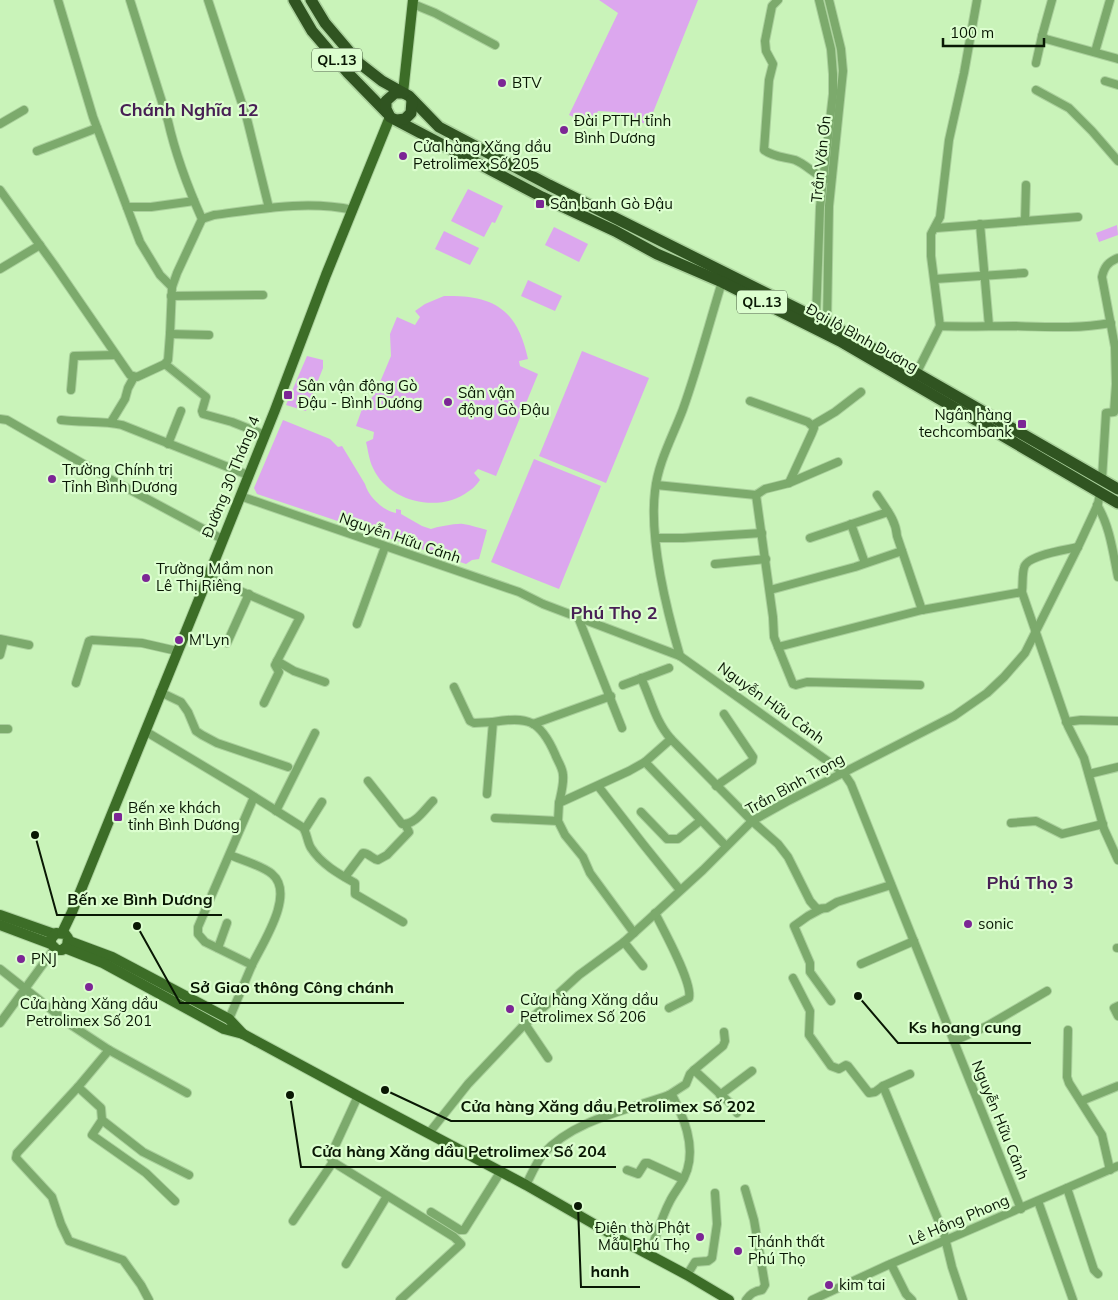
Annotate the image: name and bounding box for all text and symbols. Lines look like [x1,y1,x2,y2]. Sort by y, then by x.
scale bar [943,15,1044,47]
text: 100 m [950,23,994,42]
road number: QL.13 [312,48,362,72]
place label: BTV [512,73,542,92]
marker: BTV [496,77,508,89]
district label: Chánh Nghĩa 12 [119,98,259,121]
place label: Đài PTTH tỉnh Bình Dương [574,111,671,147]
street label: Trần Văn Ơn [806,114,835,204]
marker: Đài PTTH tỉnh Bình Dương [558,124,570,136]
place label: Cửa hàng Xăng dầu Petrolimex Số 205 [413,137,551,173]
marker: Cửa hàng Xăng dầu Petrolimex Số 205 [397,150,409,162]
place label: Sân banh Gò Đậu [550,194,673,213]
marker: Sân banh Gò Đậu [534,198,546,210]
road number: QL.13 [737,290,787,314]
street label: Đại lộ Bình Dương [803,299,922,376]
place label: Sân vận động Gò Đậu - Bình Dương [298,376,423,412]
place label: Sân vận động Gò Đậu [458,383,550,419]
marker: Sân vận động Gò Đậu - Bình Dương [282,389,294,401]
marker: Sân vận động Gò Đậu [442,396,454,408]
place label: Ngân hàng techcombank [919,405,1012,441]
street label: Đường 30 Tháng 4 [197,413,264,541]
marker: Ngân hàng techcombank [1016,418,1028,430]
place label: Trường Chính trị Tỉnh Bình Dương [62,460,178,496]
marker: Trường Chính trị Tỉnh Bình Dương [46,473,58,485]
street label: Nguyễn Hữu Cảnh [337,508,463,567]
place label: Trường Mầm non Lê Thị Riêng [156,559,273,595]
marker: Trường Mầm non Lê Thị Riêng [140,572,152,584]
district label: Phú Thọ 2 [571,601,657,624]
place label: M'Lyn [189,630,229,649]
marker: M'Lyn [173,634,185,646]
street label: Nguyễn Hữu Cảnh [714,658,828,748]
street label: Trần Bình Trọng [742,749,847,819]
place label: Bến xe khách tỉnh Bình Dương [128,798,240,834]
marker: Bến xe khách tỉnh Bình Dương [112,811,124,823]
district label: Phú Thọ 3 [987,871,1073,894]
callout: Bến xe Bình Dương [57,884,222,915]
text: Bến xe Bình Dương [67,889,213,909]
place label: sonic [978,914,1014,933]
marker: sonic [962,918,974,930]
place label: PNJ [31,949,57,968]
marker: PNJ [15,953,27,965]
callout: Sở Giao thông Công chánh [180,972,404,1003]
text: Sở Giao thông Công chánh [190,977,394,997]
marker: Cửa hàng Xăng dầu Petrolimex Số 201 [83,981,95,993]
place label: Cửa hàng Xăng dầu Petrolimex Số 206 [520,990,658,1026]
place label: Cửa hàng Xăng dầu Petrolimex Số 201 [20,994,158,1030]
marker: Cửa hàng Xăng dầu Petrolimex Số 206 [504,1003,516,1015]
callout: Ks hoang cung [898,1012,1031,1043]
text: Ks hoang cung [908,1017,1022,1037]
street label: Nguyễn Hữu Cảnh [968,1057,1033,1182]
callout: Cửa hàng Xăng dầu Petrolimex Số 202 [451,1090,765,1121]
text: Cửa hàng Xăng dầu Petrolimex Số 202 [461,1096,755,1116]
callout: Cửa hàng Xăng dầu Petrolimex Số 204 [301,1136,616,1167]
text: Cửa hàng Xăng dầu Petrolimex Số 204 [312,1141,607,1161]
street label: Lê Hồng Phong [906,1190,1012,1249]
place label: Điện thờ Phật Mẫu Phú Thọ [595,1218,690,1254]
marker: Điện thờ Phật Mẫu Phú Thọ [694,1231,706,1243]
place label: Thánh thất Phú Thọ [748,1232,825,1268]
marker: Thánh thất Phú Thọ [732,1245,744,1257]
callout: hanh [581,1256,640,1287]
text: hanh [591,1261,629,1281]
place label: kim tai [839,1275,885,1294]
marker: kim tai [823,1279,835,1291]

